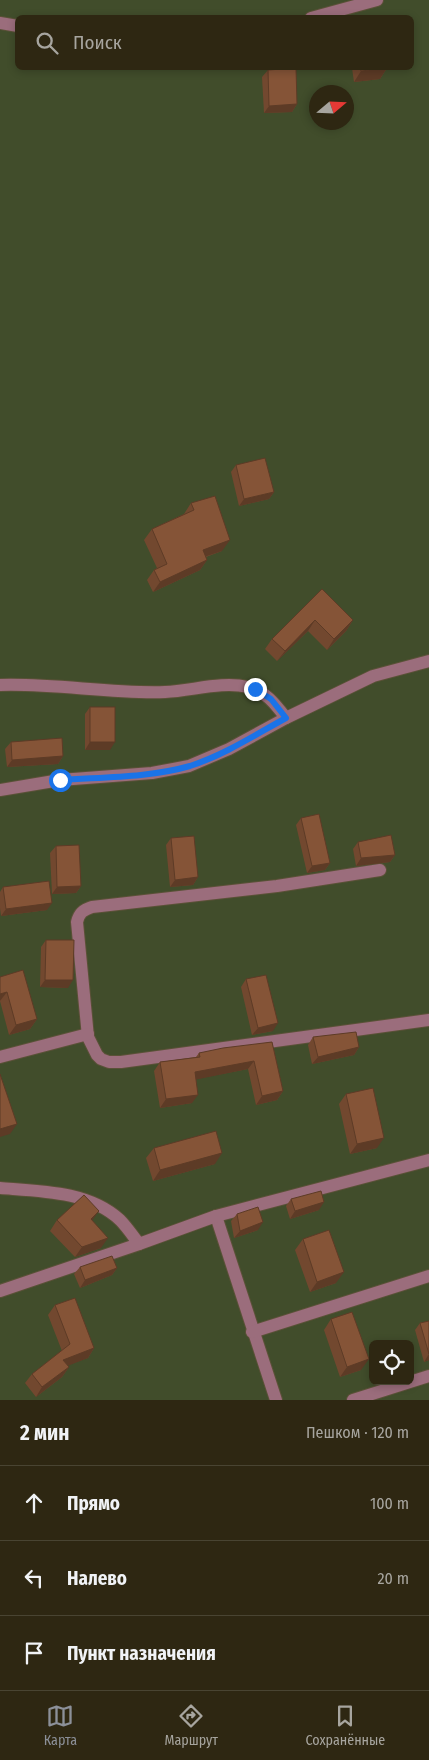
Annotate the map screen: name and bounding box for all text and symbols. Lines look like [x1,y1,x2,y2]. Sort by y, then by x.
search box [15,15,414,70]
icon: search [33,29,61,57]
text: Поиск [73,31,122,54]
north arrow [309,85,354,130]
route end [244,678,267,701]
route start [49,769,72,792]
map controls [369,1340,414,1385]
button: locate [369,1340,414,1385]
text: 2 мин [20,1420,69,1446]
text: Пешком · 120 m [306,1423,409,1442]
icon: ahead [20,1489,48,1517]
text: Прямо [67,1492,120,1515]
text: 100 m [370,1494,409,1513]
icon: left [20,1564,48,1592]
text: Налево [67,1567,127,1590]
text: 20 m [378,1569,409,1588]
icon: arrive [20,1639,48,1667]
text: Пункт назначения [67,1642,216,1665]
tab: Карта [44,1702,77,1749]
tab: Маршрут [164,1702,218,1749]
tab: Сохранённые [305,1702,385,1749]

